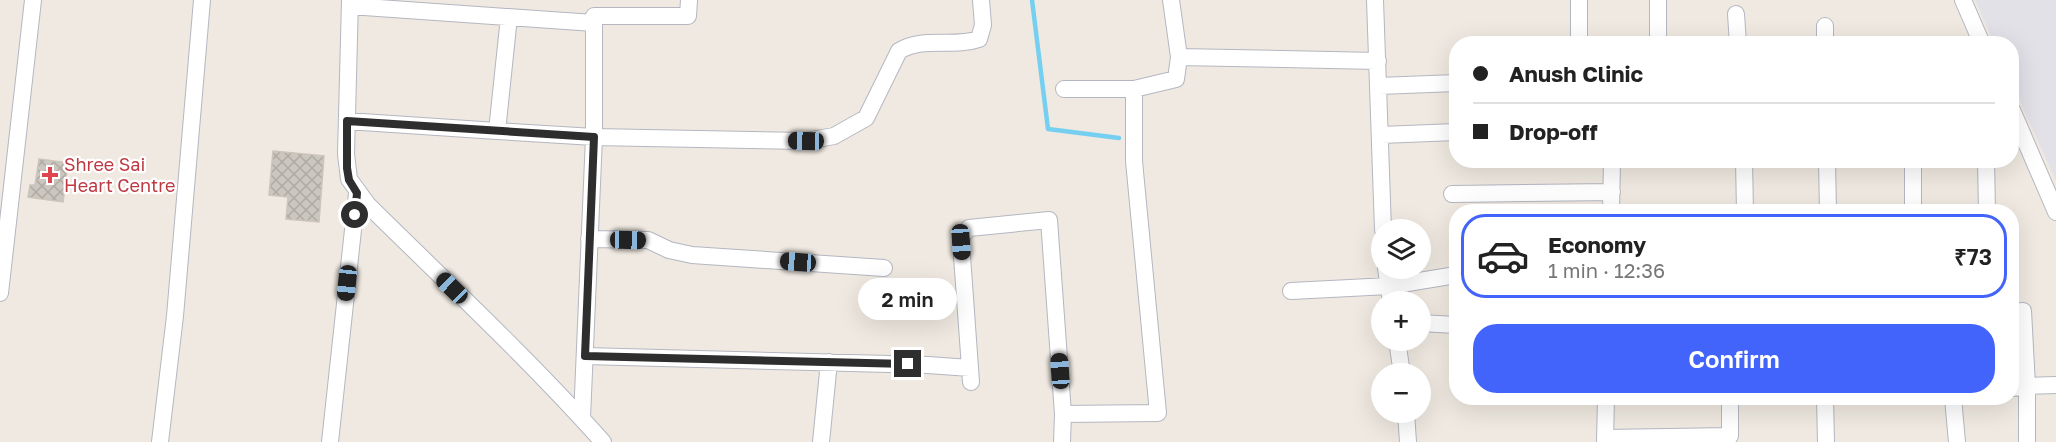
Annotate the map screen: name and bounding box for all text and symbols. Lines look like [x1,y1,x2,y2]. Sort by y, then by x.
text: Anush Clinic [1509,60,1643,87]
text: Drop-off [1509,118,1598,145]
car [788,132,824,150]
place label: Shree Sai Heart Centre [64,153,175,196]
marker: Shree Sai Heart Centre [41,166,59,184]
route start [341,201,368,228]
map controls [1371,219,1431,423]
button: layers [1371,219,1431,279]
car [951,223,971,261]
icon: car [1476,229,1530,283]
car [610,231,646,249]
text: Economy [1548,231,1646,258]
text: ₹73 [1954,243,1992,270]
car [779,252,817,272]
text: 1 min · 12:36 [1548,258,1665,282]
car [336,264,358,302]
car [433,269,471,307]
callout: 2 min [858,277,958,319]
text: 2 min [882,287,934,311]
button: + [1371,291,1431,351]
button: Confirm [1473,324,1995,393]
route end [894,350,921,377]
car [1050,352,1070,390]
button: − [1371,363,1431,423]

